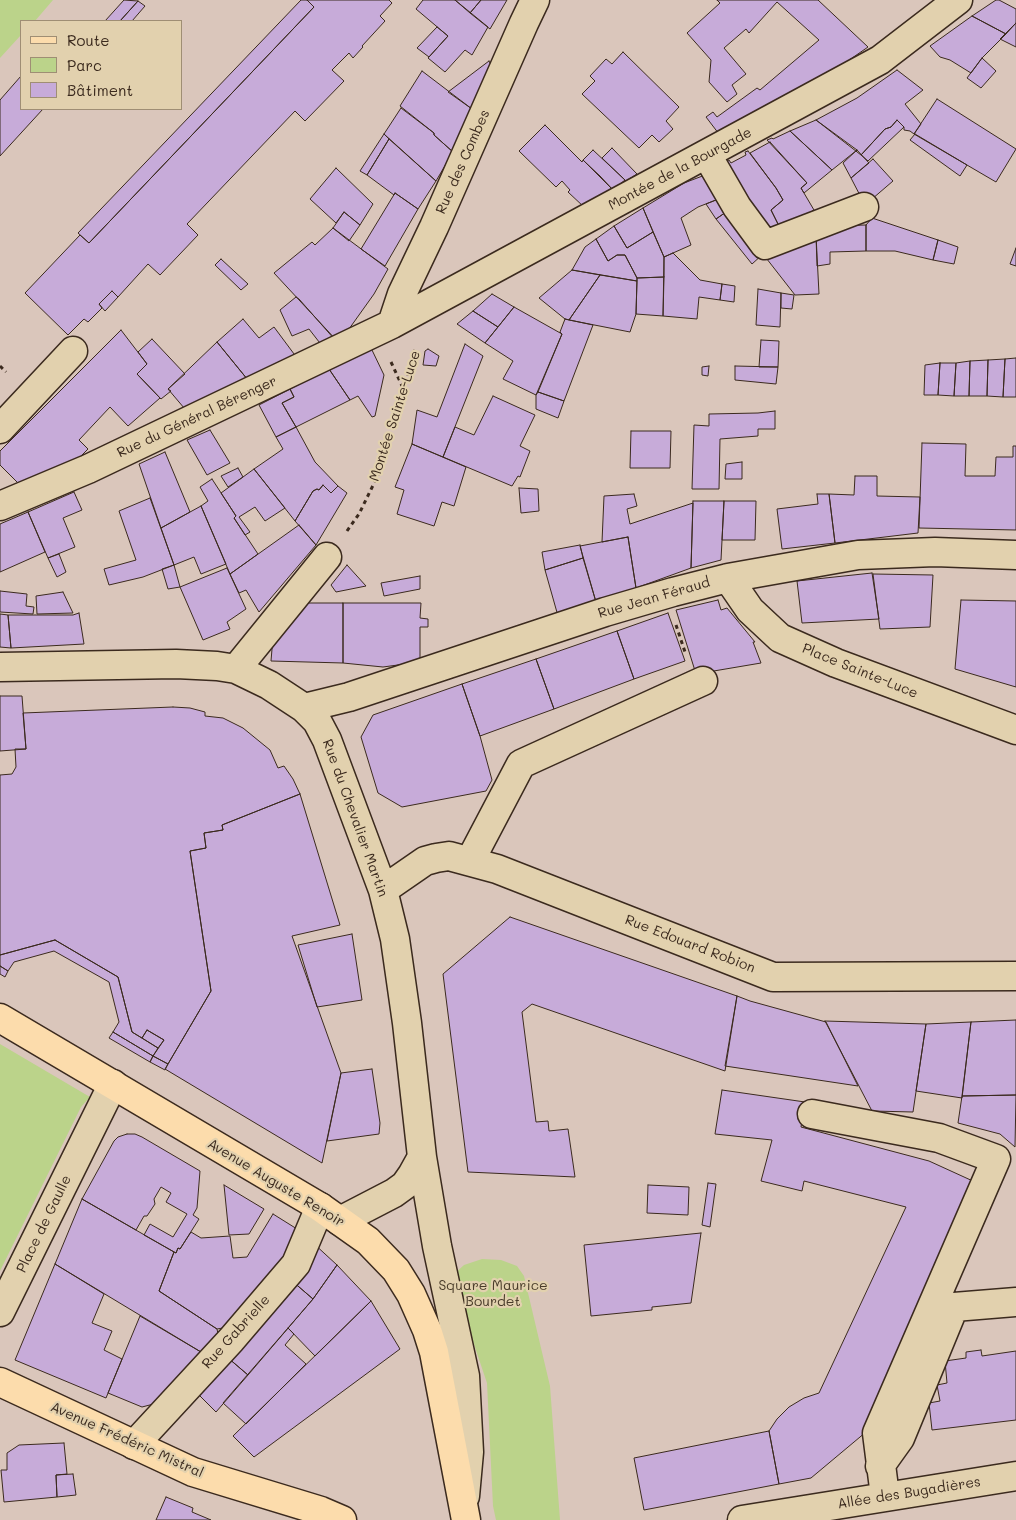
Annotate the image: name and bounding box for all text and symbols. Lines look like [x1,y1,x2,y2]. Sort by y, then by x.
legend [20,20,182,110]
text: Route [67,30,110,50]
text: Parc [67,55,102,75]
text: Bâtiment [67,80,133,100]
street label: Rue des Combes [432,107,494,217]
street label: Montée de la Bourgade [605,124,755,214]
street label: Montée Sainte-Luce [366,349,424,483]
street label: Rue du Général Bérenger [114,372,280,462]
street label: Rue Jean Féraud [596,574,712,622]
street label: Place Sainte-Luce [800,640,920,702]
street label: Rue du Chevalier Martin [319,737,391,899]
street label: Rue Edouard Robion [622,911,758,977]
street label: Avenue Auguste Renoir [204,1135,348,1231]
street label: Place de Gaulle [13,1172,75,1276]
park label: Square Maurice Bourdet [438,1278,548,1310]
street label: Rue Gabrielle [198,1292,274,1372]
street label: Avenue Frédéric Mistral [48,1399,206,1481]
street label: Allée des Bugadières [836,1473,982,1513]

